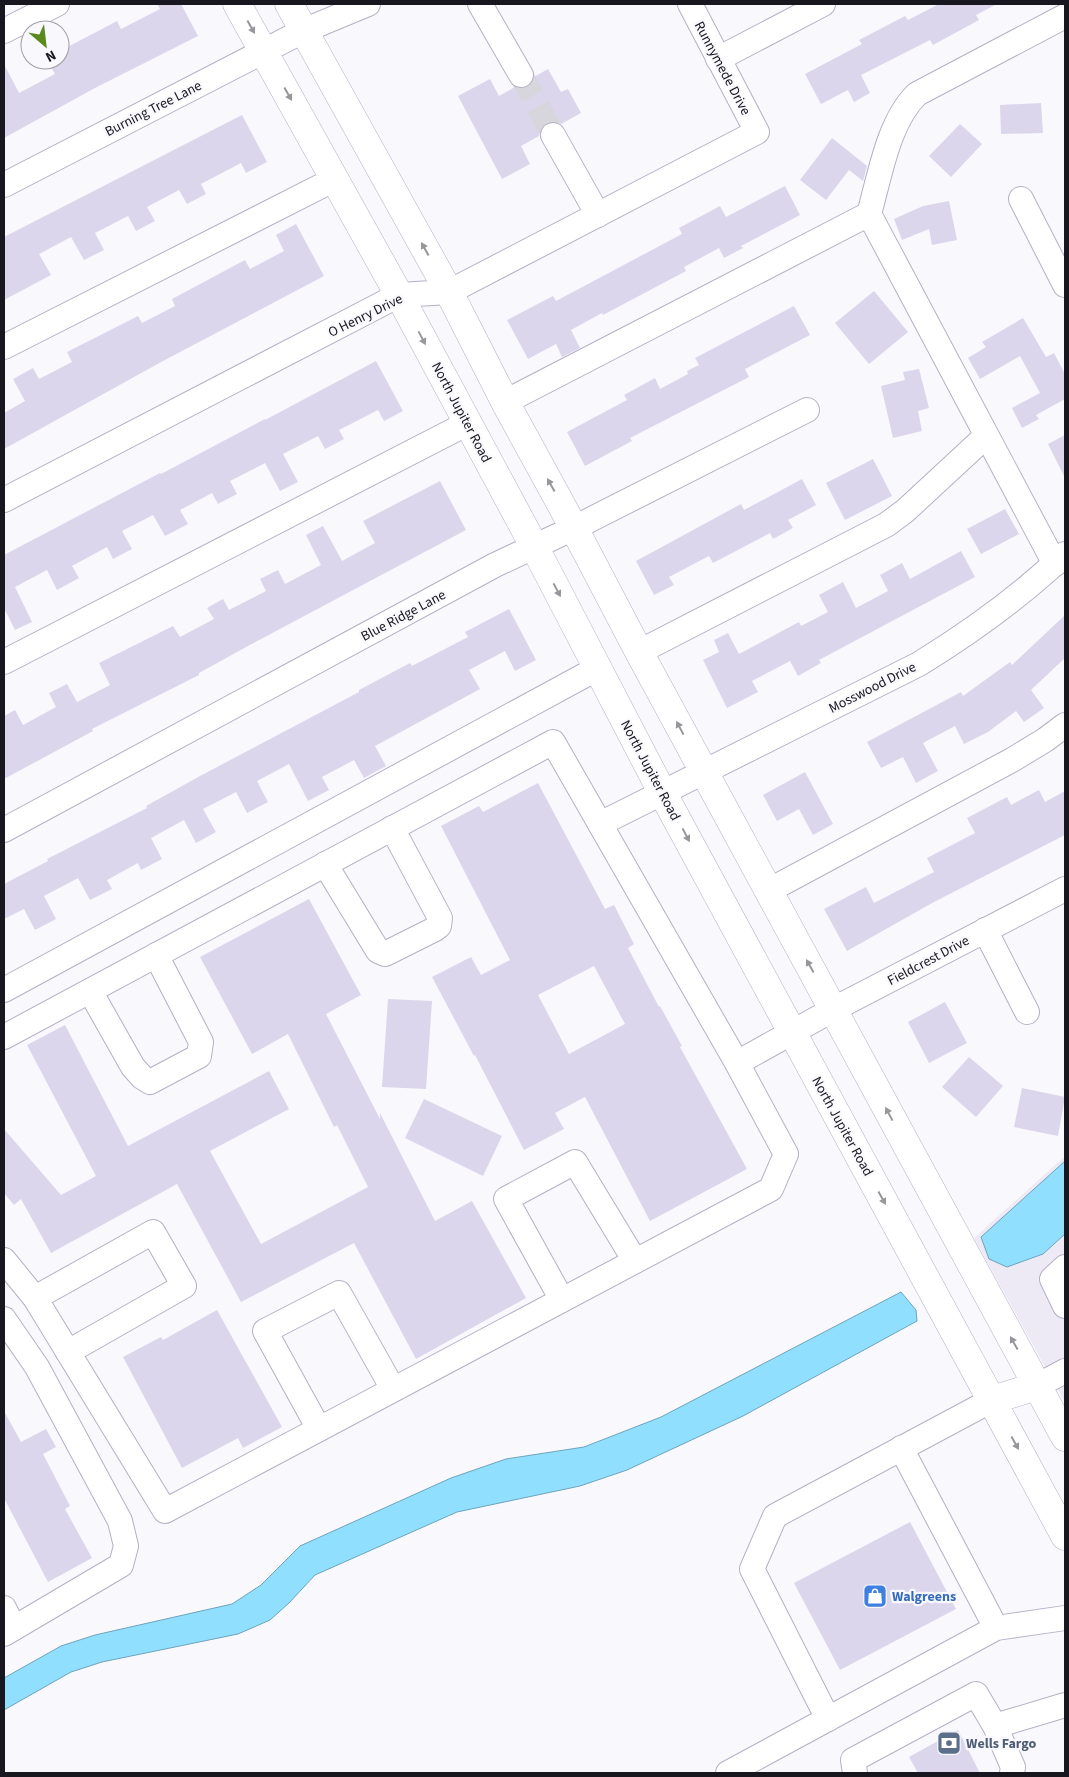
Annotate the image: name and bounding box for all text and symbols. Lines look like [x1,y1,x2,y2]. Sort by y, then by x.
street label: Runnymede Drive [689,18,755,119]
north arrow [20,20,70,70]
one-way arrow [246,21,255,34]
text: N [42,45,59,67]
street label: Burning Tree Lane [102,76,205,142]
one-way arrow [283,87,292,100]
one-way arrow [421,242,430,256]
street label: O Henry Drive [325,289,406,343]
one-way arrow [418,331,426,346]
street label: North Jupiter Road [426,359,496,466]
one-way arrow [546,478,555,492]
one-way arrow [553,582,561,597]
street label: Blue Ridge Lane [358,585,449,647]
street label: Mosswood Drive [825,657,920,718]
street label: North Jupiter Road [615,717,685,824]
one-way arrow [676,721,684,736]
one-way arrow [681,828,690,842]
street label: Fieldcrest Drive [884,931,973,991]
one-way arrow [806,959,814,974]
street label: North Jupiter Road [806,1073,878,1180]
one-way arrow [885,1106,893,1121]
one-way arrow [878,1191,886,1205]
one-way arrow [1009,1337,1018,1350]
one-way arrow [1011,1435,1019,1450]
shop icon: Walgreens [862,1583,888,1609]
place label: Walgreens [892,1587,956,1607]
bank icon: Wells Fargo [936,1730,962,1756]
place label: Wells Fargo [966,1734,1036,1754]

